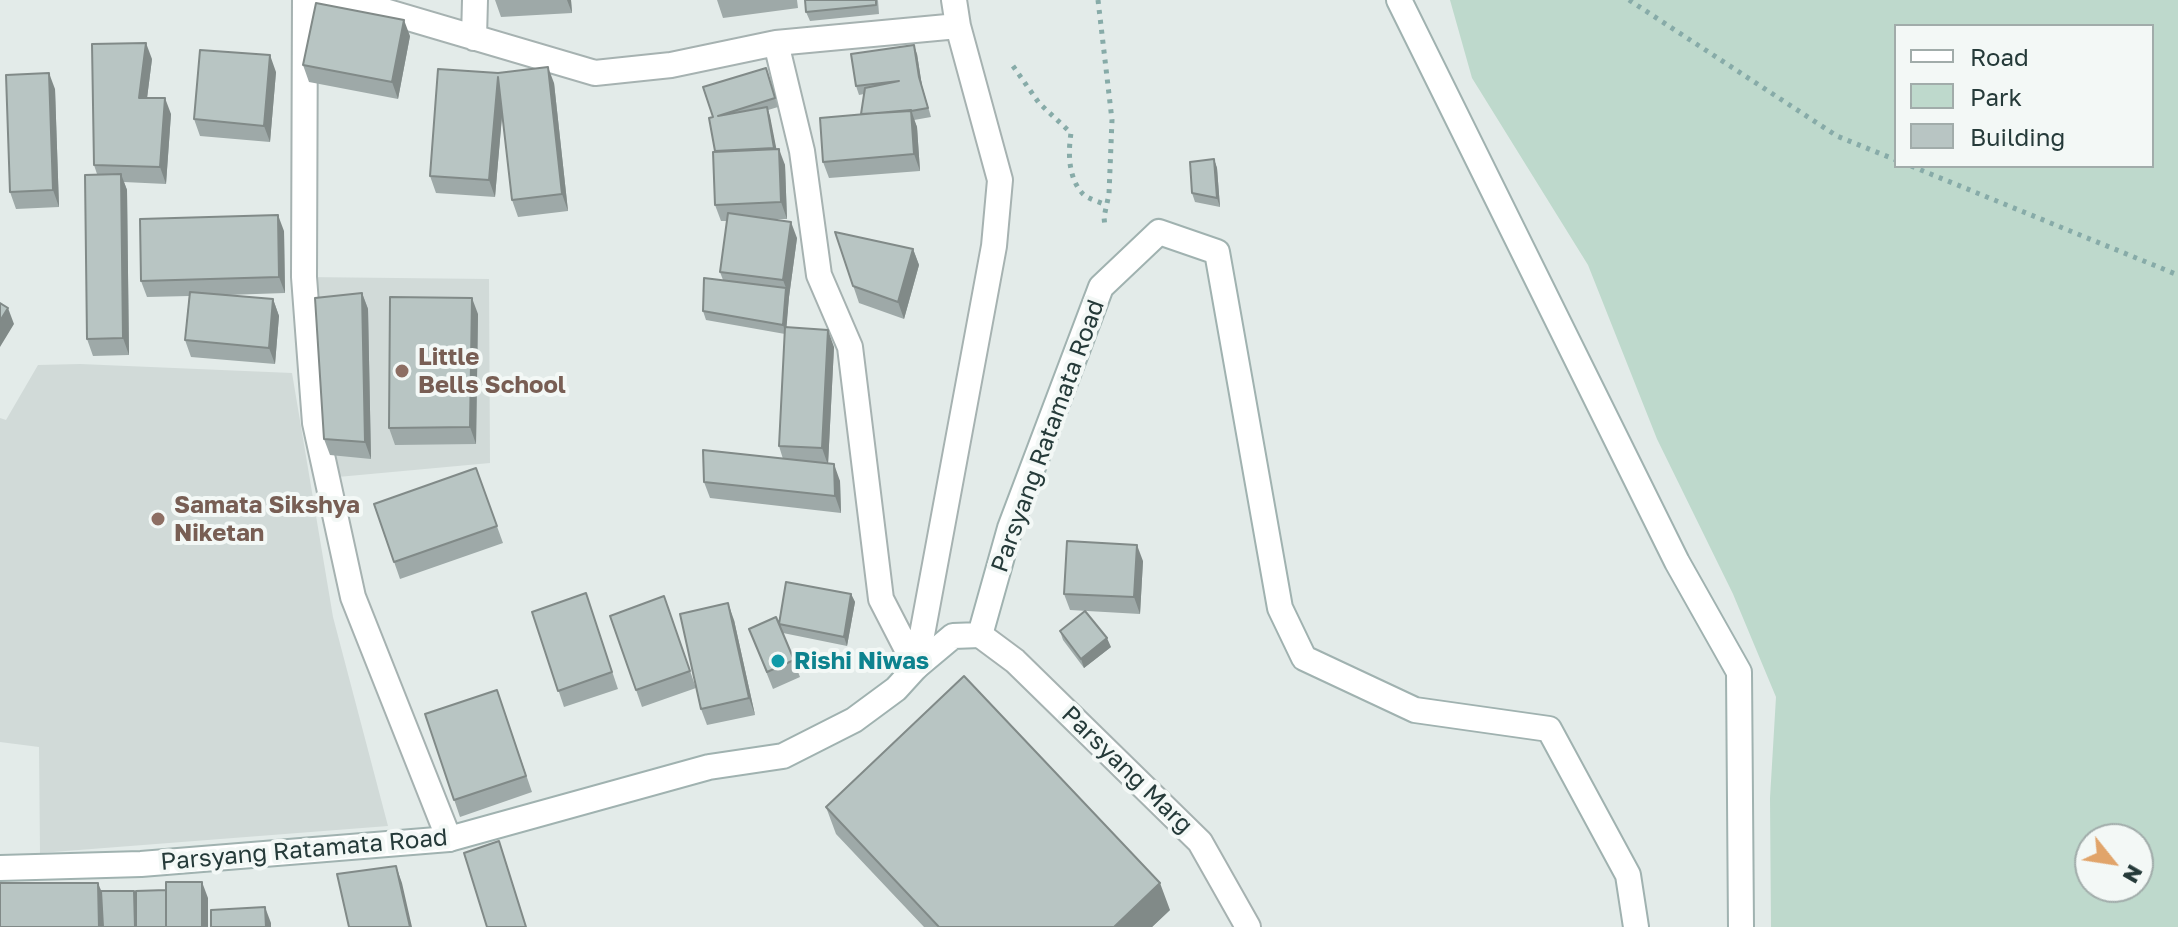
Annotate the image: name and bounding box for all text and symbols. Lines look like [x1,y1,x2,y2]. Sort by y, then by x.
legend [1894,24,2154,168]
text: Road [1970,42,2029,71]
text: Park [1970,82,2022,111]
text: Building [1970,122,2065,151]
street label: Parsyang Ratamata Road [985,296,1111,576]
place label: Little Bells School [418,343,566,399]
marker: Little Bells School [393,362,411,380]
place label: Samata Sikshya Niketan [174,491,360,547]
marker: Samata Sikshya Niketan [149,510,167,528]
place label: Rishi Niwas [794,647,929,675]
marker: Rishi Niwas [769,652,787,670]
street label: Parsyang Marg [1055,700,1199,840]
street label: Parsyang Ratamata Road [159,823,449,877]
north arrow [2074,823,2154,903]
text: N [2118,860,2149,888]

